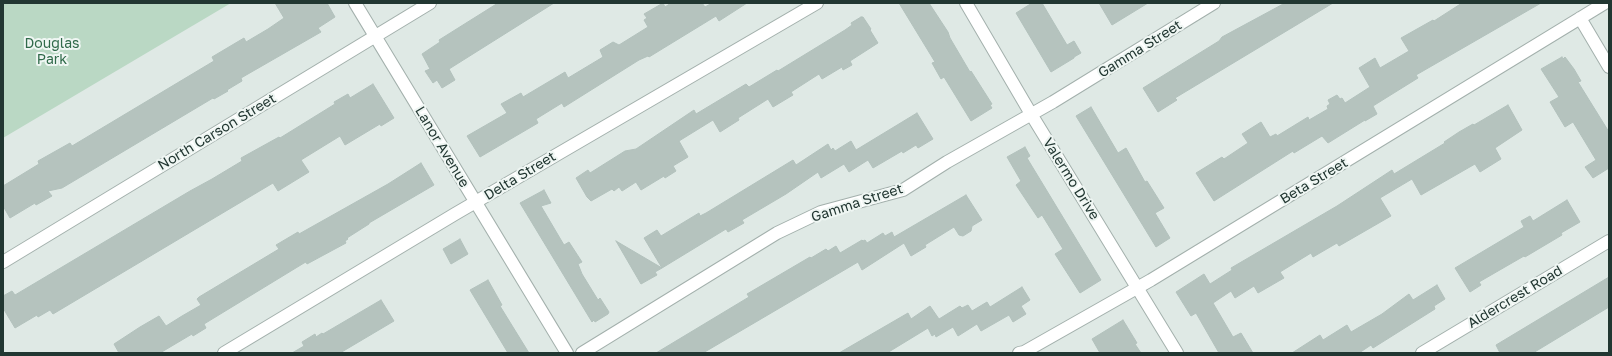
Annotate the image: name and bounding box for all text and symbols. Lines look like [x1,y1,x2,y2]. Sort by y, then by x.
street label: Gamma Street [1095,17,1185,81]
park label: Douglas Park [24,36,80,68]
street label: North Carson Street [155,90,279,174]
street label: Lanor Avenue [411,103,473,191]
street label: Valermo Drive [1039,135,1103,223]
street label: Delta Street [481,148,559,204]
street label: Beta Street [1277,154,1351,208]
street label: Gamma Street [809,180,905,226]
street label: Aldercrest Road [1465,262,1565,332]

